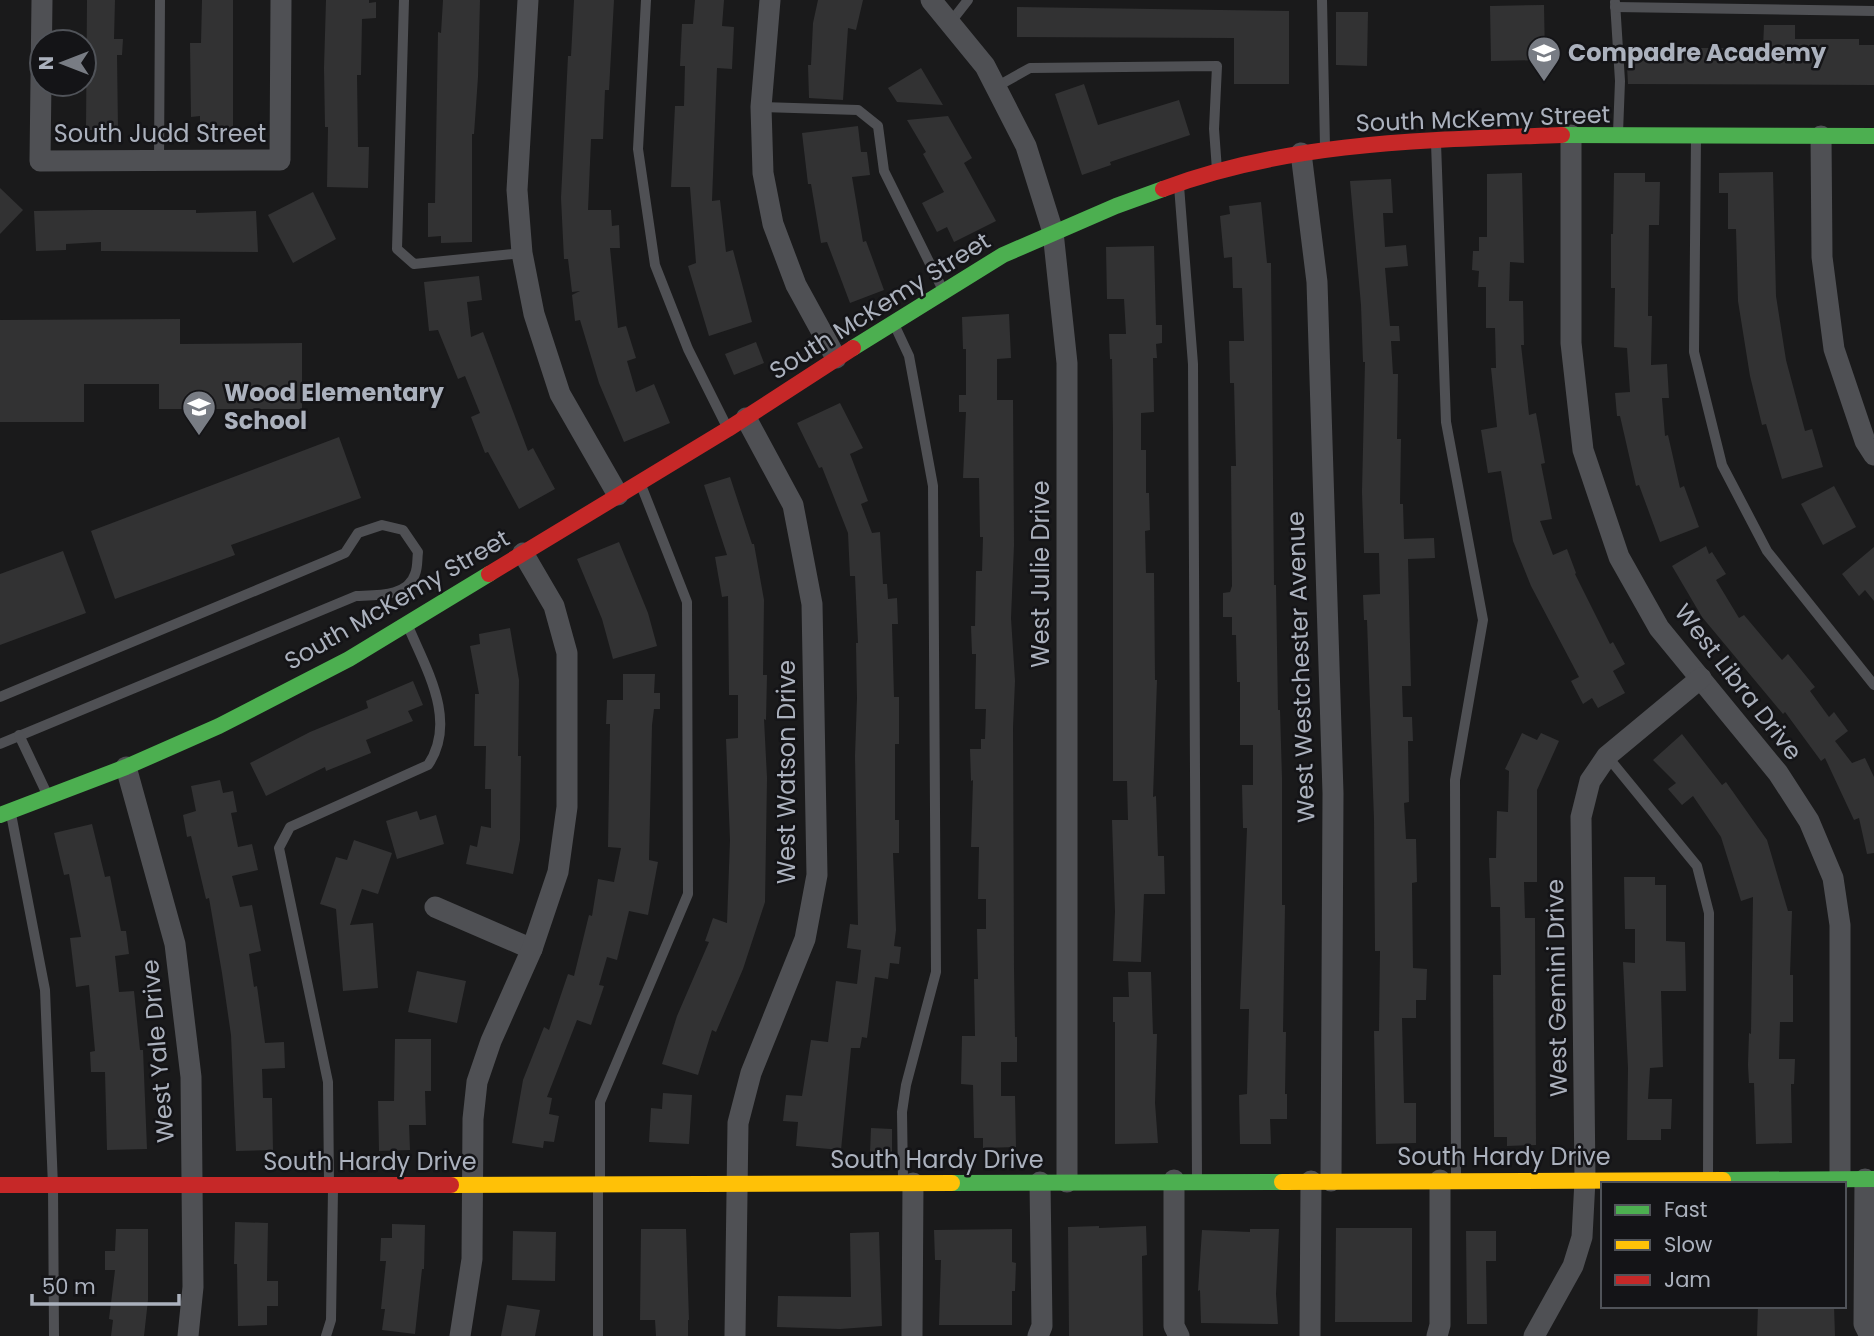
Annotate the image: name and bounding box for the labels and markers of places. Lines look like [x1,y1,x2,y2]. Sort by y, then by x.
school or university icon: Compadre Academy [1525,34,1563,83]
place label: Compadre Academy [1568,36,1827,69]
place label: Wood Elementary School [224,376,445,437]
school or university icon: Wood Elementary School [180,388,218,437]

